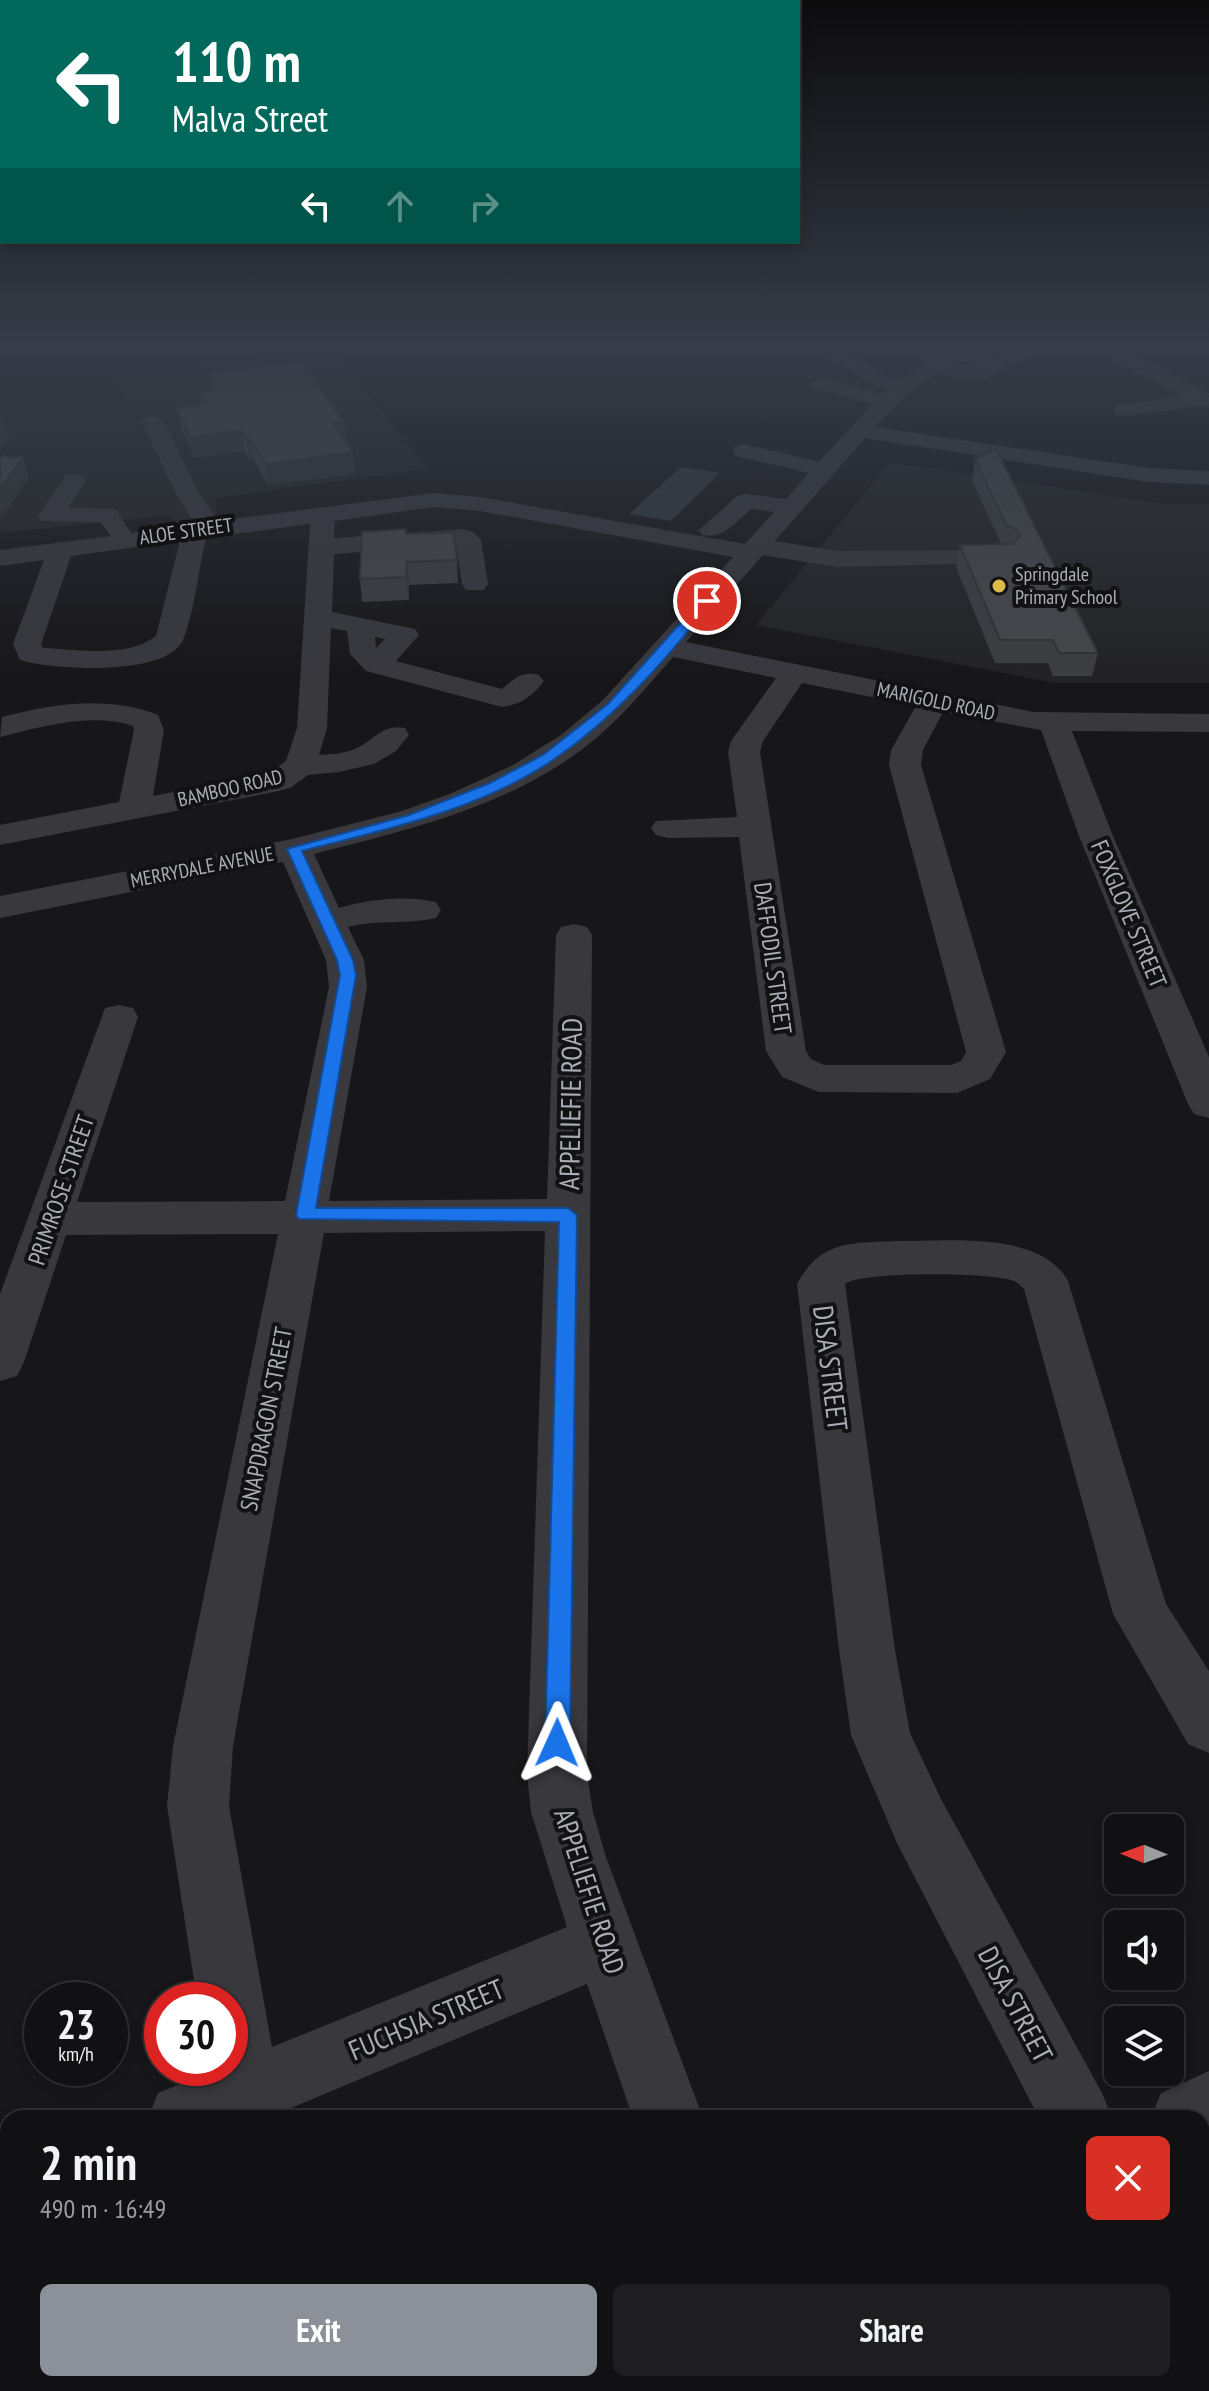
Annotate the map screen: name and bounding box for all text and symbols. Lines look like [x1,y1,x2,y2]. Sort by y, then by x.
text: 110 m [172,25,301,97]
icon: left [40,32,144,136]
text: Malva Street [172,95,328,142]
icon: left [294,184,338,228]
icon: ahead [378,184,422,228]
icon: right [462,184,506,228]
street label: ALOE STREET [138,512,234,550]
place label: Springdale Primary School [1015,561,1118,610]
pin [673,567,741,635]
marker: Springdale Primary School [990,577,1008,595]
icon: arrive [685,579,729,623]
street label: MARIGOLD ROAD [875,676,997,726]
street label: BAMBOO ROAD [175,763,285,813]
street label: FOXGLOVE STREET [1084,835,1174,993]
street label: MERRYDALE AVENUE [128,840,276,894]
street label: DAFFODIL STREET [747,880,799,1036]
street label: APPELIEFIE ROAD [550,1018,590,1190]
street label: PRIMROSE STREET [21,1111,101,1269]
street label: DISA STREET [805,1303,857,1433]
street label: SNAPDRAGON STREET [233,1324,299,1514]
position arrow [515,1701,599,1785]
street label: APPELIEFIE ROAD [546,1803,634,1979]
north arrow [1104,1814,1184,1894]
map controls [1104,1814,1184,2086]
button: sound [1104,1910,1184,1990]
street label: DISA STREET [970,1940,1062,2069]
street label: FUCHSIA STREET [343,1970,510,2068]
speed limit sign: 30 [144,1982,248,2086]
text: 23 [57,1998,95,2050]
button: layers [1104,2006,1184,2086]
text: km/h [58,2041,94,2067]
text: 2 min [40,2131,137,2193]
button: close [1086,2136,1170,2220]
text: 490 m · 16:49 [40,2192,166,2225]
button: Exit [40,2284,597,2376]
button: Share [613,2284,1170,2376]

